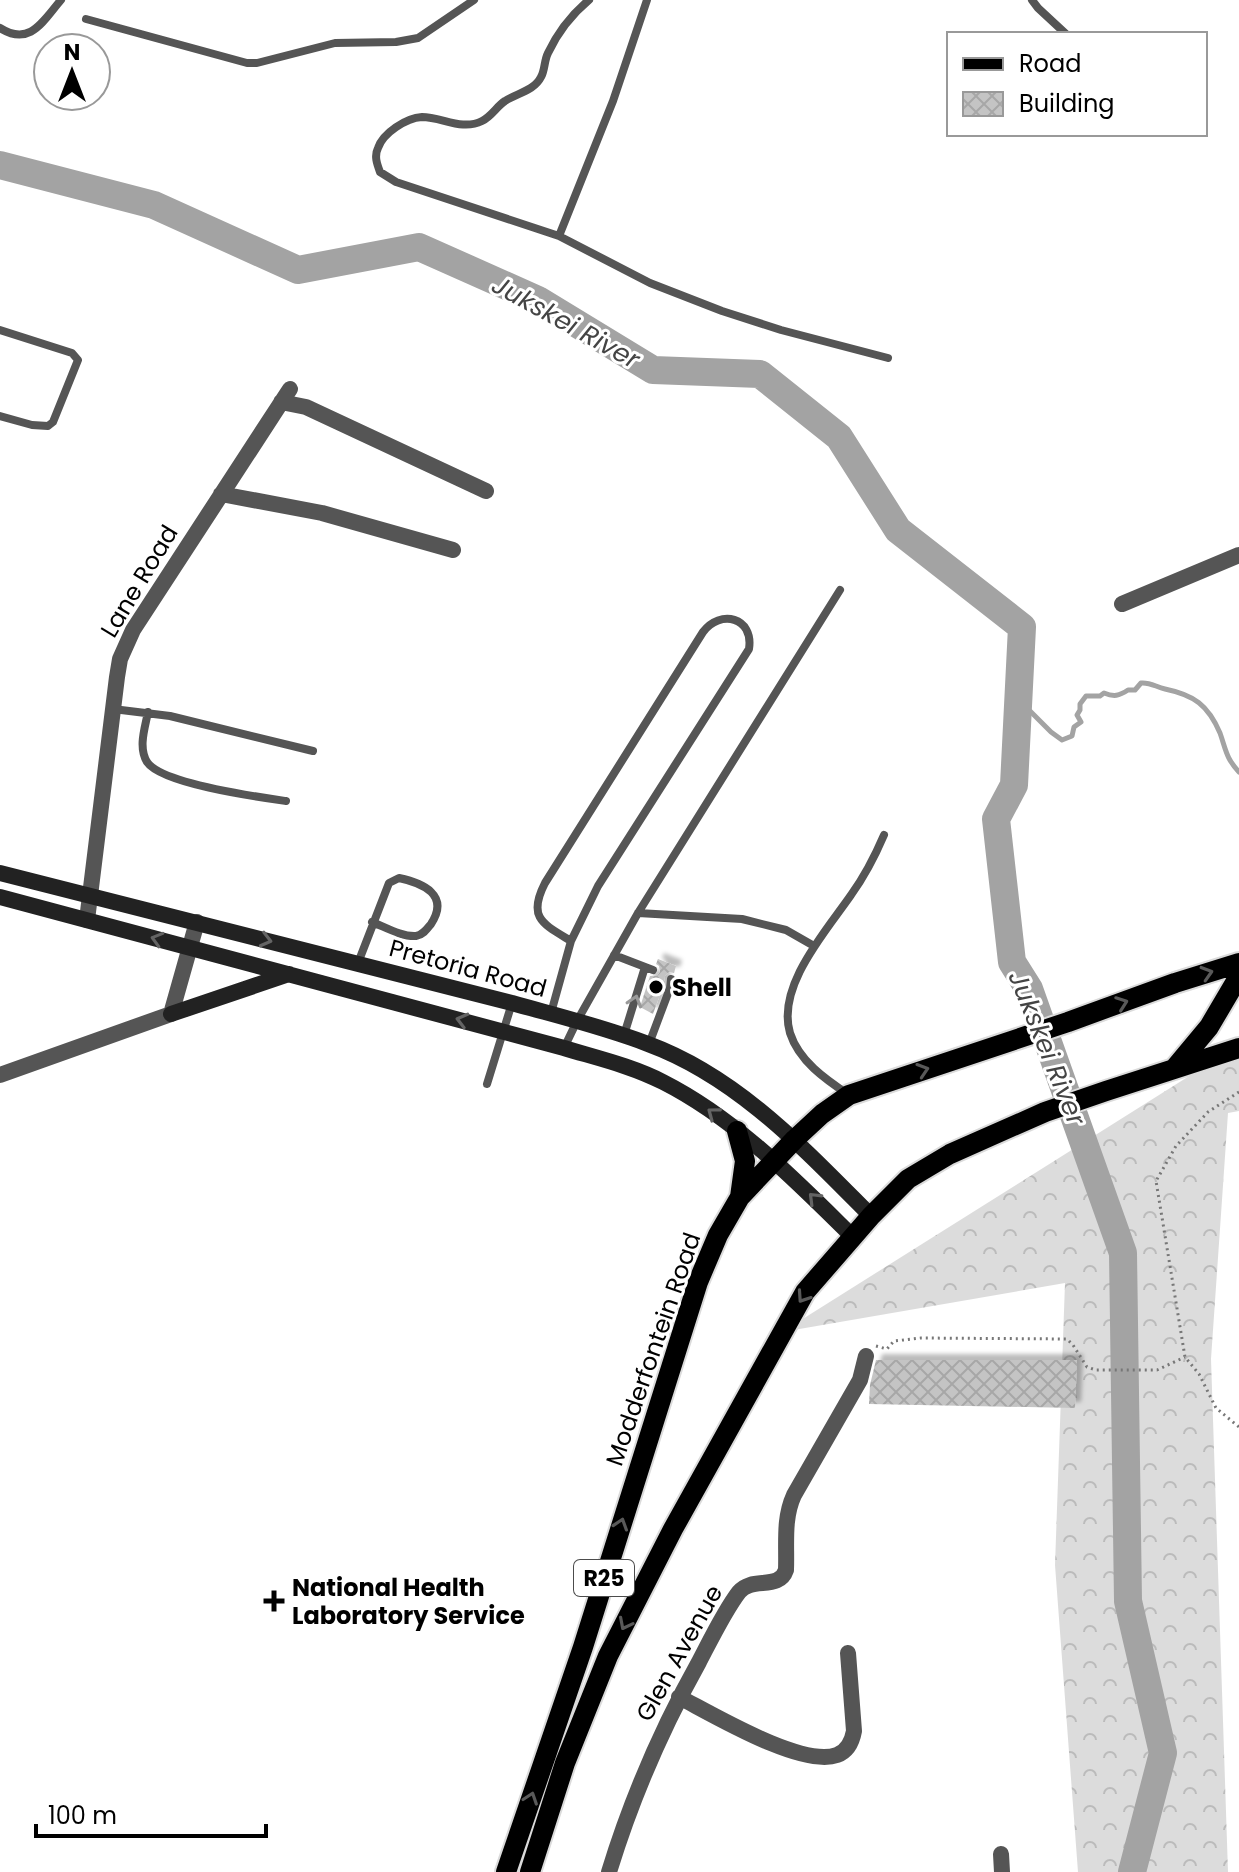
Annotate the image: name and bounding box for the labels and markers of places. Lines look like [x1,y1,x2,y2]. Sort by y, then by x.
place label: Shell [672,971,732,1004]
marker: Shell [647,978,665,996]
place label: National Health Laboratory Service [292,1571,525,1632]
marker: National Health Laboratory Service [263,1590,285,1612]

